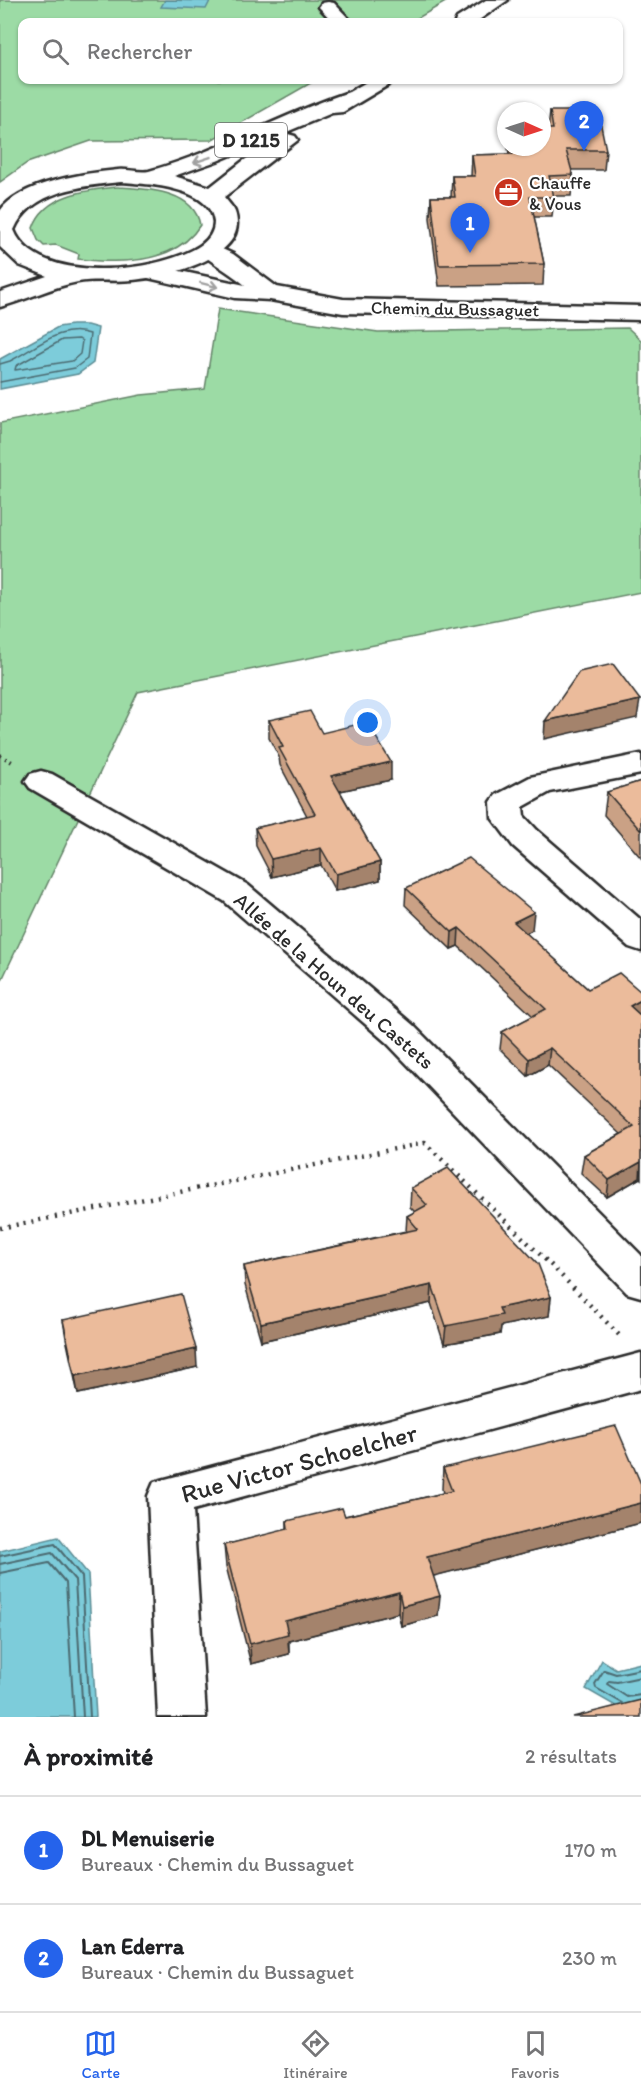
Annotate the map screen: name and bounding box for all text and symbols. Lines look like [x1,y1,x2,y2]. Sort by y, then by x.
search box [18,18,623,84]
icon: search [39,35,72,68]
text: Rechercher [87,38,192,65]
north arrow [497,102,551,156]
pin: 2 [564,102,604,151]
road number: D 1215 [215,123,287,157]
one-way arrow [193,155,212,166]
place label: Chauffe & Vous [529,172,591,215]
office icon: Chauffe & Vous [492,177,524,209]
pin: 1 [450,204,490,253]
one-way arrow [199,279,218,291]
street label: Chemin du Bussaguet [371,297,540,321]
your location [353,708,382,737]
street label: Allée de la Houn deu Castets [229,887,439,1074]
street label: Rue Victor Schoelcher [177,1416,421,1510]
text: À proximité [24,1740,153,1772]
text: 2 résultats [525,1744,617,1768]
text: DL Menuiserie [81,1825,215,1852]
text: 1 [39,1838,48,1862]
text: 170 m [564,1838,617,1862]
text: Bureaux · Chemin du Bussaguet [81,1852,354,1876]
text: Lan Ederra [81,1933,184,1960]
text: 2 [38,1946,49,1970]
text: 230 m [562,1946,617,1970]
text: Bureaux · Chemin du Bussaguet [81,1960,354,1984]
tab: Carte [82,2027,120,2082]
tab: Itinéraire [283,2027,348,2082]
tab: Favoris [511,2027,559,2082]

